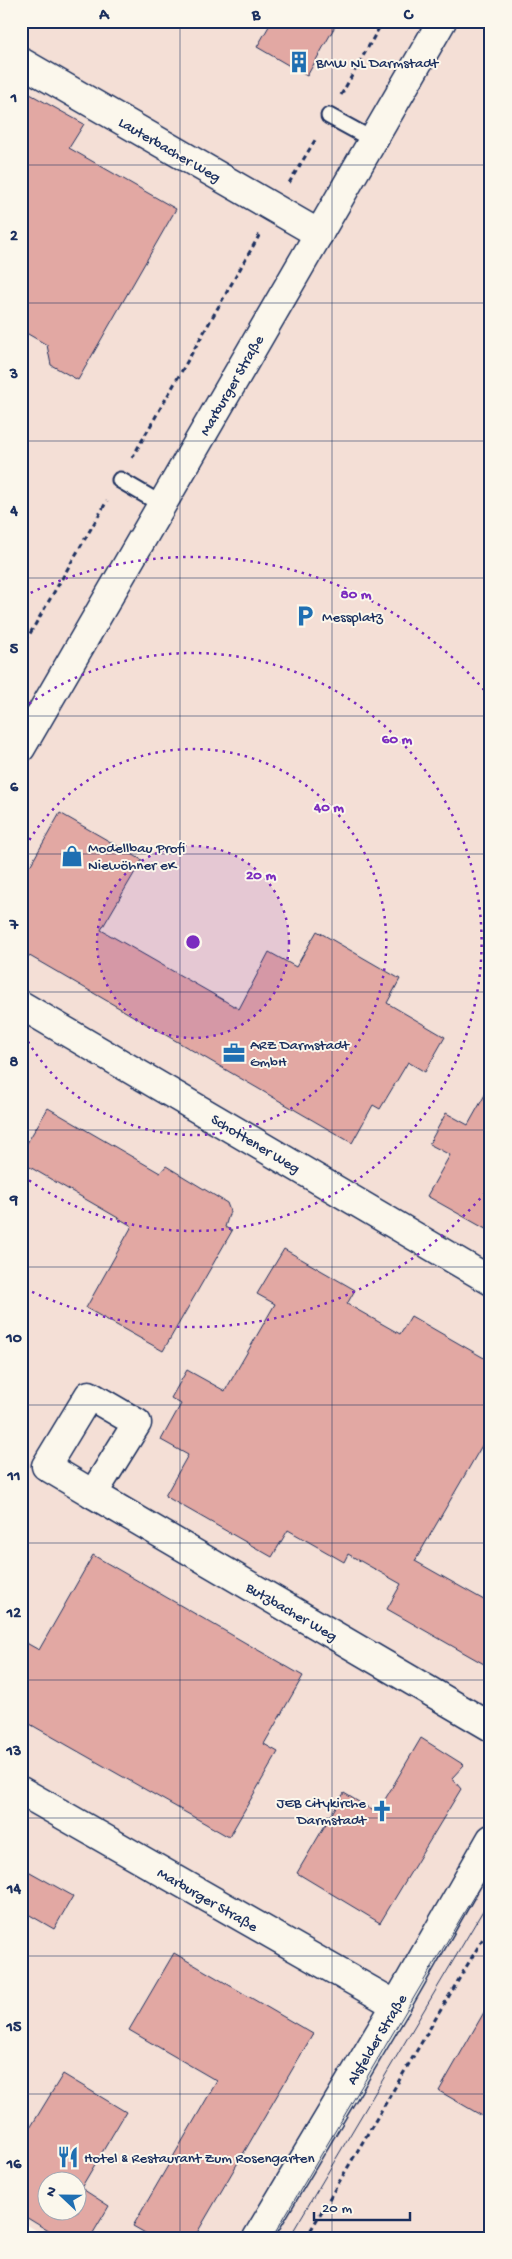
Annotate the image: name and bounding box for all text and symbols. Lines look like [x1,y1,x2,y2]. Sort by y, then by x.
text: A [98,7,110,26]
text: B [251,7,261,26]
text: C [403,7,414,26]
building icon: BMW NL Darmstadt [286,49,312,75]
place label: BMW NL Darmstadt [315,55,440,73]
text: 1 [10,90,17,109]
street label: Lauterbacher Weg [115,114,223,187]
text: 2 [10,228,18,247]
street label: Marburger Straße [197,332,269,439]
text: 3 [9,366,18,385]
text: 4 [9,503,18,522]
text: 80 m [341,586,372,604]
parking icon: Messplatz [292,603,318,629]
place label: Messplatz [322,609,383,627]
text: 5 [10,641,19,660]
text: 60 m [382,731,413,749]
text: 6 [10,779,19,798]
text: 40 m [313,799,344,817]
place label: Modellbau Profi Niewöhner eK [88,840,186,875]
shop icon: Modellbau Profi Niewöhner eK [59,843,85,869]
text: 20 m [246,867,276,885]
text: 7 [9,917,19,936]
centre of rings [184,933,202,951]
place label: ARZ Darmstadt GmbH [250,1037,351,1072]
office icon: ARZ Darmstadt GmbH [221,1040,247,1066]
text: 8 [10,1054,19,1073]
street label: Schottener Weg [207,1111,303,1178]
text: 9 [9,1192,18,1211]
text: 10 [5,1330,22,1349]
text: 11 [7,1468,20,1487]
street label: Butzbacher Weg [241,1579,340,1646]
text: 12 [6,1605,21,1624]
text: 13 [6,1743,21,1762]
place label: JEB Citykirche Darmstadt [276,1795,368,1830]
church icon: JEB Citykirche Darmstadt [369,1798,395,1824]
street label: Marburger Straße [154,1865,261,1937]
text: 14 [6,1881,21,1900]
street label: Alsfelder Straße [344,1991,412,2089]
text: 15 [6,2019,22,2038]
restaurant icon: Hotel & Restaurant Zum Rosengarten [55,2144,81,2170]
place label: Hotel & Restaurant Zum Rosengarten [84,2150,315,2168]
text: 16 [6,2156,22,2175]
north arrow [38,2172,88,2222]
text: N [43,2185,62,2199]
scale bar [314,2189,411,2221]
text: 20 m [322,2200,352,2218]

